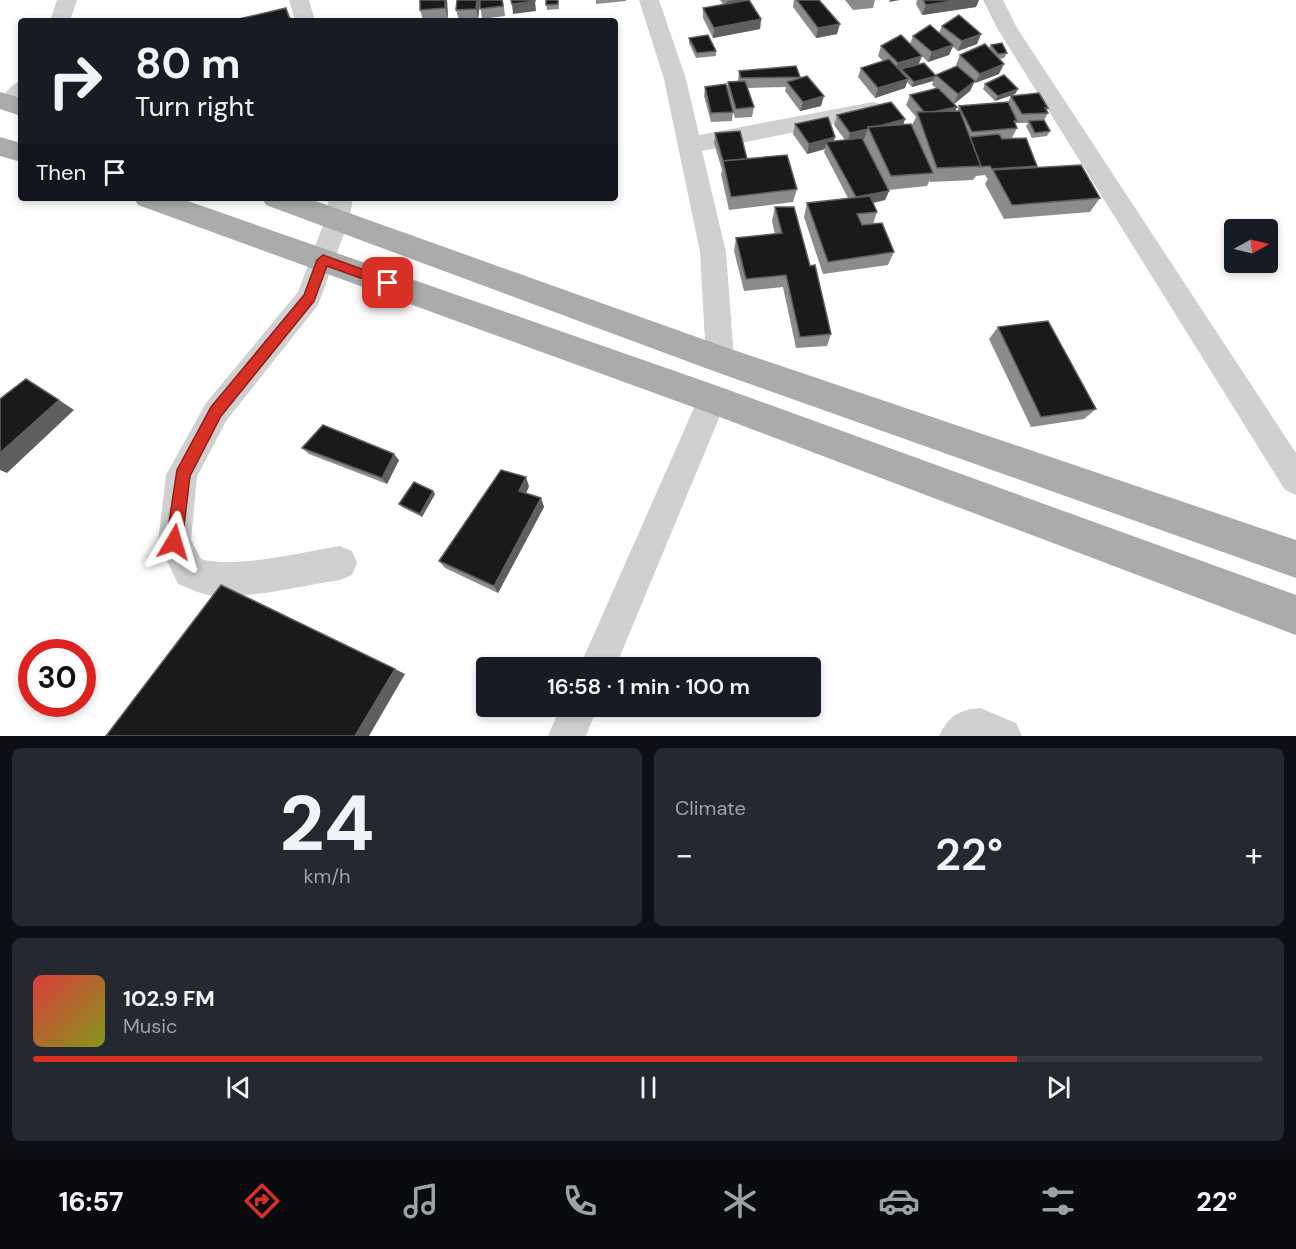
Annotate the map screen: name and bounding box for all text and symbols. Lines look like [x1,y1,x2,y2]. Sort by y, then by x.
text: 80 m [135,36,241,91]
icon: right [36,42,114,120]
text: Turn right [135,89,255,124]
icon: arrive [98,156,131,189]
text: Then [36,158,86,187]
north arrow [1224,219,1278,273]
map controls [1224,219,1278,273]
pin [362,257,413,308]
icon: arrive [371,266,404,299]
position arrow [142,510,206,574]
speed limit sign: 30 [18,639,96,717]
text: 16:58 · 1 min · 100 m [547,672,750,701]
text: 24 [279,773,375,874]
text: Climate [675,795,746,821]
text: 22° [935,825,1003,884]
text: − [675,833,693,876]
text: + [1245,833,1263,876]
text: km/h [303,863,351,889]
text: 102.9 FM [123,984,215,1013]
text: Music [123,1013,178,1039]
icon: previous [222,1071,255,1104]
icon: pause [632,1071,665,1104]
icon: next [1042,1071,1075,1104]
icon: directions [241,1180,283,1222]
icon: music [400,1180,442,1222]
icon: phone [559,1180,601,1222]
icon: climate [719,1180,761,1222]
icon: car [878,1180,920,1222]
icon: filters [1037,1180,1079,1222]
text: 16:57 [59,1184,124,1219]
text: 22° [1196,1184,1237,1219]

